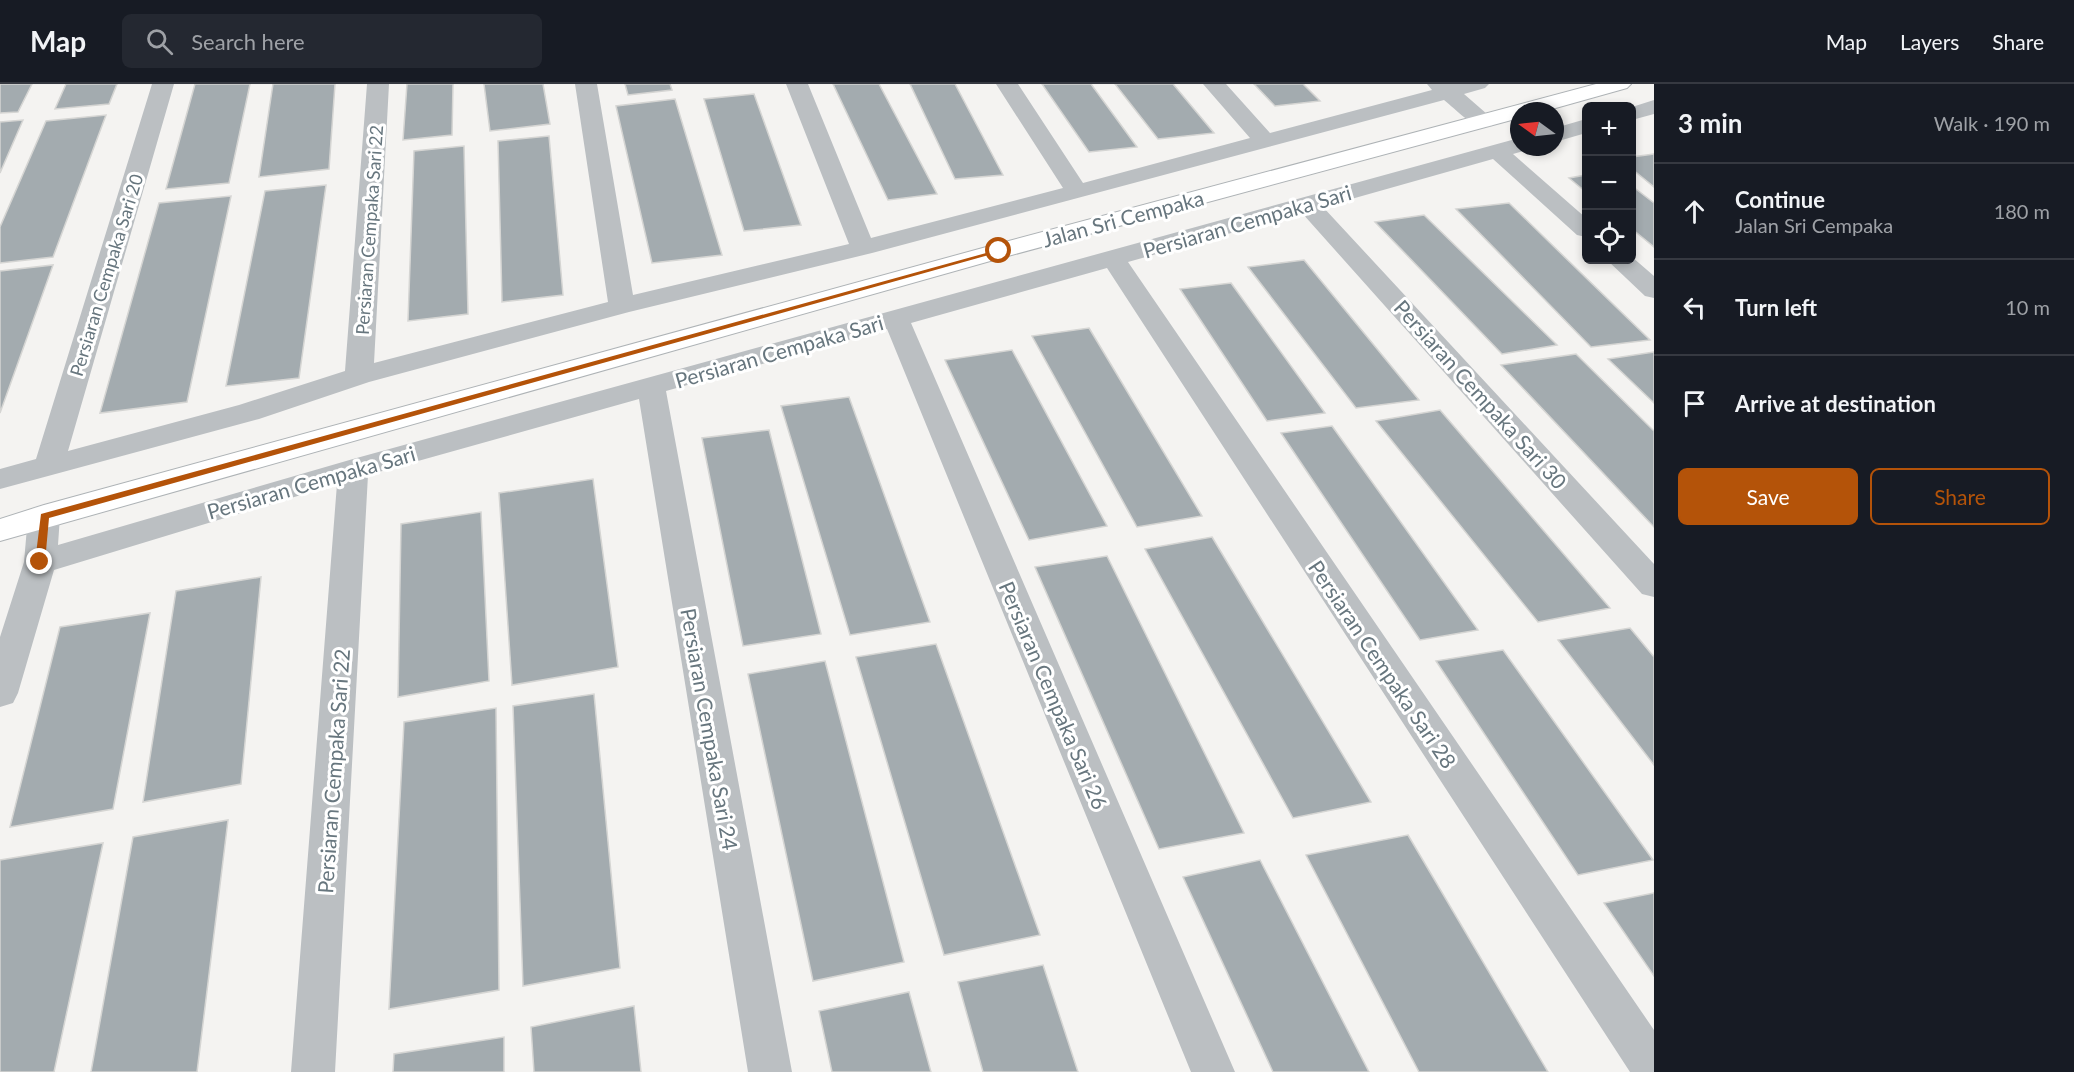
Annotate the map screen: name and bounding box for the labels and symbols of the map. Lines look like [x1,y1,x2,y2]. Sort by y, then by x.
north arrow [1510,102,1564,156]
street label: Persiaran Cempaka Sari 22 [351,124,387,336]
street label: Persiaran Cempaka Sari 20 [65,171,147,379]
street label: Persiaran Cempaka Sari [1140,179,1354,263]
street label: Jalan Sri Cempaka [1040,184,1206,252]
route start [985,237,1011,263]
street label: Persiaran Cempaka Sari 30 [1390,294,1572,494]
street label: Persiaran Cempaka Sari [672,309,886,393]
street label: Persiaran Cempaka Sari [204,440,418,524]
route end [26,548,52,574]
street label: Persiaran Cempaka Sari 28 [1304,555,1462,773]
street label: Persiaran Cempaka Sari 26 [995,577,1113,813]
street label: Persiaran Cempaka Sari 24 [676,606,744,852]
street label: Persiaran Cempaka Sari 22 [312,648,354,894]

